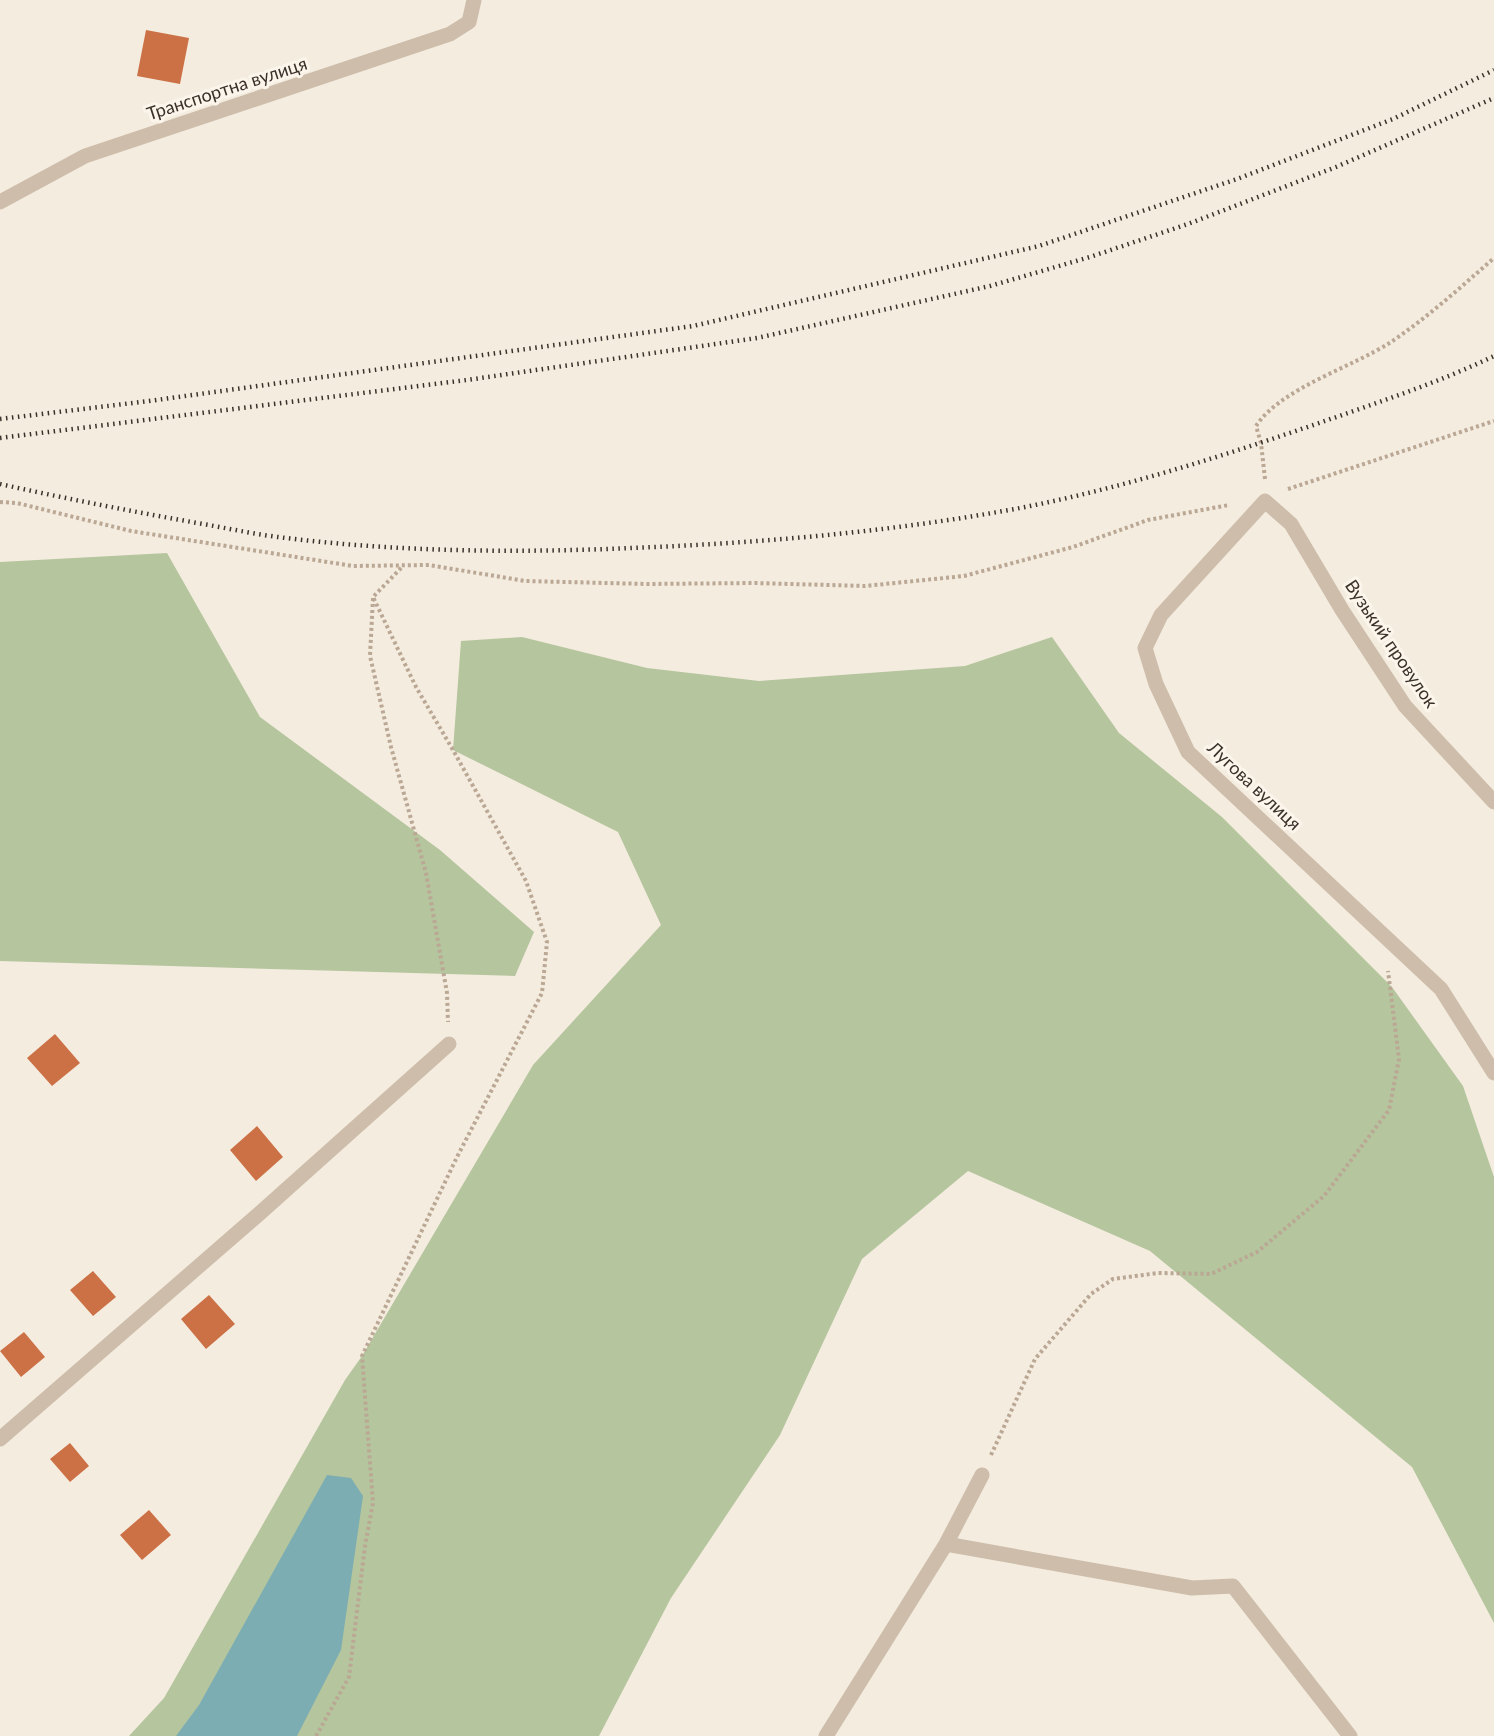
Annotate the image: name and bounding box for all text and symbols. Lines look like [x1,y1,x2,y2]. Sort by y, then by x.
street label: Транспортна вулиця [144,52,310,124]
street label: Вузький провулок [1341,575,1443,712]
street label: Лугова вулиця [1203,736,1306,834]

